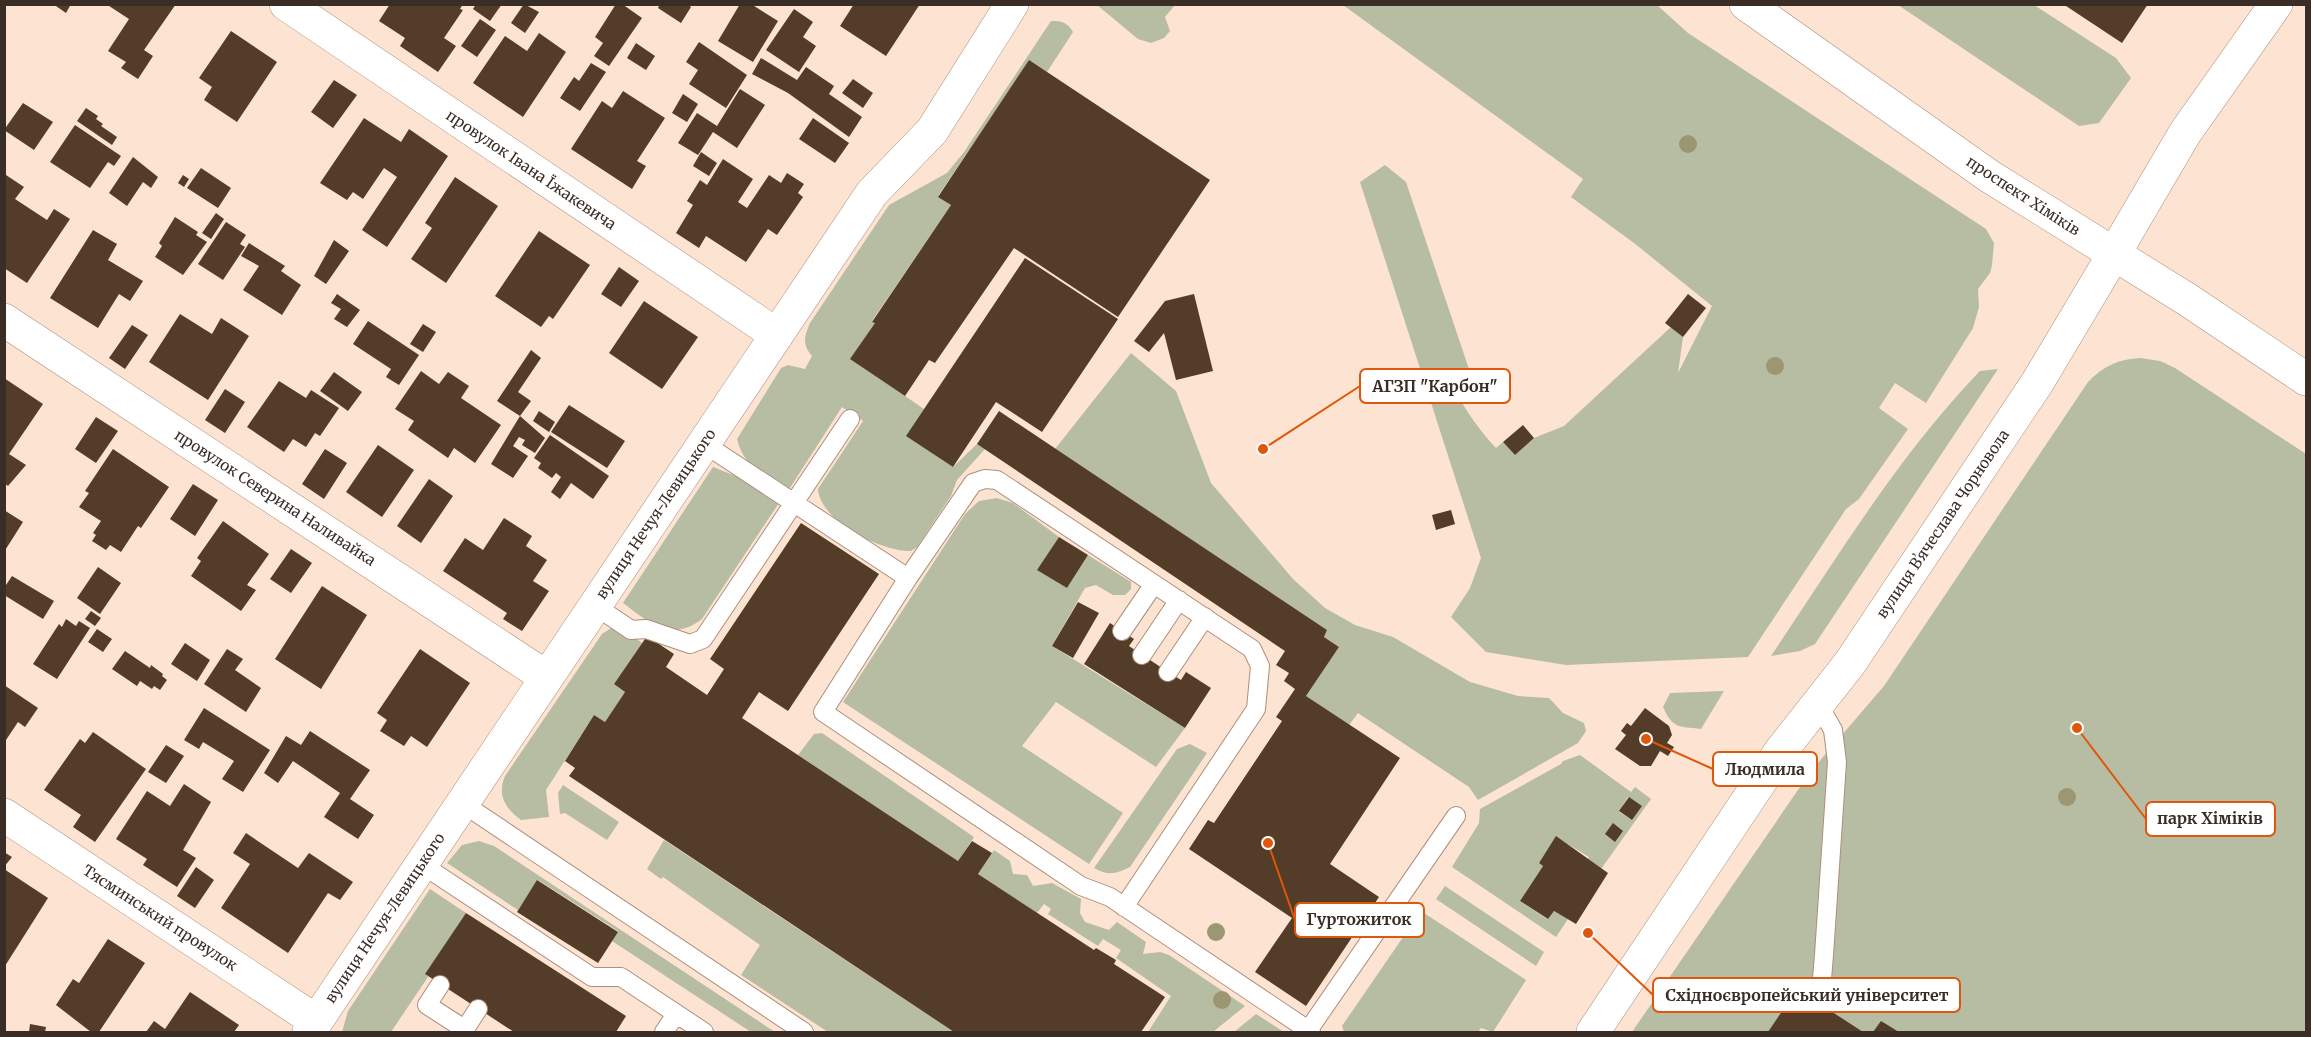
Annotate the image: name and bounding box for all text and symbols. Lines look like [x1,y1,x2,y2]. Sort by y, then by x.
street label: провулок Івана Їжакевича [443,106,620,234]
street label: проспект Хіміків [1963,152,2084,240]
callout: АГЗП "Карбон" [1360,369,1510,403]
text: АГЗП "Карбон" [1371,376,1498,396]
street label: провулок Северина Наливайка [171,425,379,570]
street label: вулиця Нечуя-Левицького [591,425,720,602]
street label: вулиця Вʼячеслава Чорновола [1872,426,2013,622]
callout: Людмила [1713,752,1817,786]
text: Людмила [1725,759,1805,779]
callout: парк Хіміків [2146,802,2275,836]
text: парк Хіміків [2157,808,2263,828]
street label: вулиця Нечуя-Левицького [320,829,449,1006]
street label: Тясминський провулок [79,860,242,975]
callout: Гуртожиток [1295,903,1424,937]
text: Гуртожиток [1306,909,1412,929]
callout: Східноєвропейський університет [1653,978,1960,1012]
text: Східноєвропейський університет [1665,985,1949,1005]

